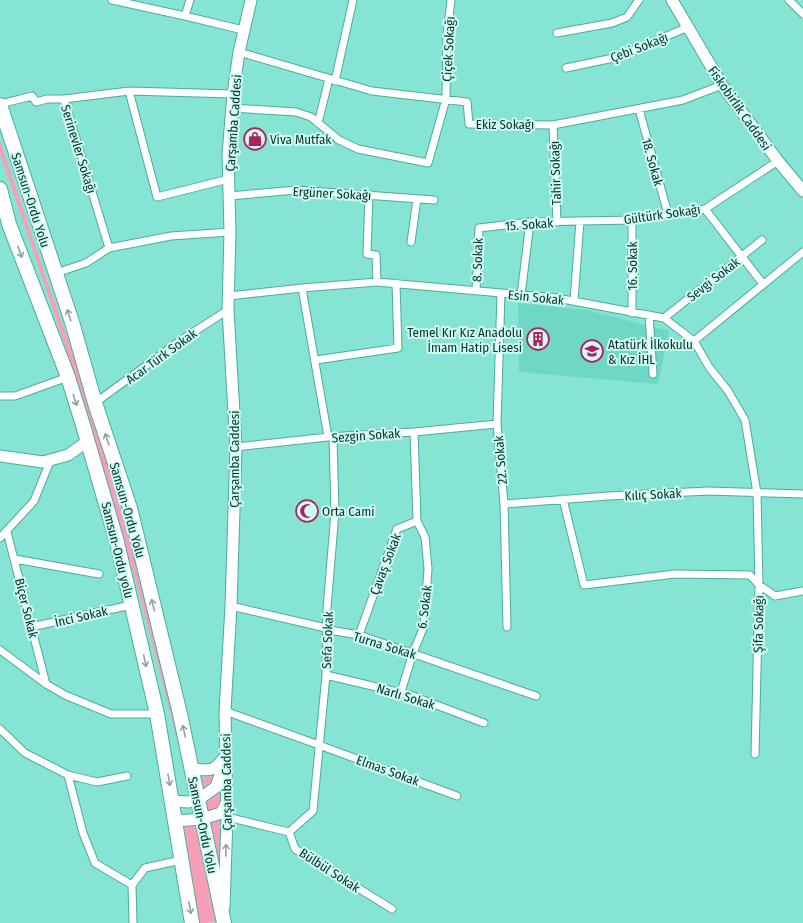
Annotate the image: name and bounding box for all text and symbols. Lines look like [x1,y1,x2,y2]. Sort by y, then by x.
street label: Çiçek Sokağı [439,16,458,82]
street label: Çebi Sokağı [608,30,670,65]
street label: Fiskobirlik Caddesi [705,63,774,153]
street label: Çarşamba Caddesi [223,74,244,172]
street label: Serinevler Sokağı [58,103,99,195]
street label: Ekiz Sokağı [476,117,534,132]
shop icon: Viva Mutfak [242,126,268,152]
place label: Viva Mutfak [270,132,332,147]
street label: 18. Sokak [639,137,666,189]
street label: Tahir Sokağı [547,141,564,205]
street label: Samsun-Ordu Yolu [8,151,53,249]
street label: Ergüner Sokağı [292,184,372,203]
street label: Gültürk Sokağı [623,202,701,227]
street label: 15. Sokak [504,215,555,234]
street label: 8. Sokak [469,237,486,282]
street label: 16. Sokak [625,241,640,290]
one-way arrow [17,246,25,258]
street label: Sevgi Sokak [684,254,743,305]
street label: Esin Sokak [507,287,566,308]
one-way arrow [65,308,72,321]
street label: Acar Türk Sokak [123,325,200,387]
place label: Temel Kır Kız Anadolu İmam Hatip Lisesi [407,325,522,355]
building icon: Temel Kır Kız Anadolu İmam Hatip Lisesi [525,326,551,352]
place label: Atatürk İlkokulu & Kız İHL [608,337,693,367]
school or university icon: Atatürk İlkokulu & Kız İHL [579,338,605,364]
one-way arrow [72,394,79,407]
street label: Çarşamba Caddesi [227,410,242,508]
street label: Sezgin Sokak [331,426,402,445]
one-way arrow [103,433,110,446]
street label: 22. Sokak [491,434,510,485]
street label: Samsun-Ordu Yolu [107,461,148,560]
street label: Kılıç Sokak [624,485,683,503]
mosque icon: Orta Cami [294,498,320,524]
street label: Samsun-Ordu yolu [98,500,137,600]
place label: Orta Cami [322,504,374,519]
street label: Çavaş Sokak [367,530,404,597]
street label: Biçer Sokak [12,577,41,641]
street label: 6. Sokak [414,583,435,630]
street label: Şifa Sokağı [750,595,767,653]
one-way arrow [149,598,157,611]
street label: İnci Sokak [53,603,110,630]
street label: Sefa Sokak [319,610,336,669]
street label: Turna Sokak [352,629,419,662]
one-way arrow [141,654,149,667]
street label: Narlı Sokak [375,681,438,713]
one-way arrow [180,725,188,738]
street label: Çarşamba Caddesi [218,733,235,831]
street label: Elmas Sokak [354,752,422,789]
one-way arrow [165,773,173,786]
street label: Samsun-Ordu Yolu [185,775,220,875]
one-way arrow [222,844,230,857]
street label: Bülbül Sokak [297,845,364,896]
one-way arrow [186,901,194,914]

